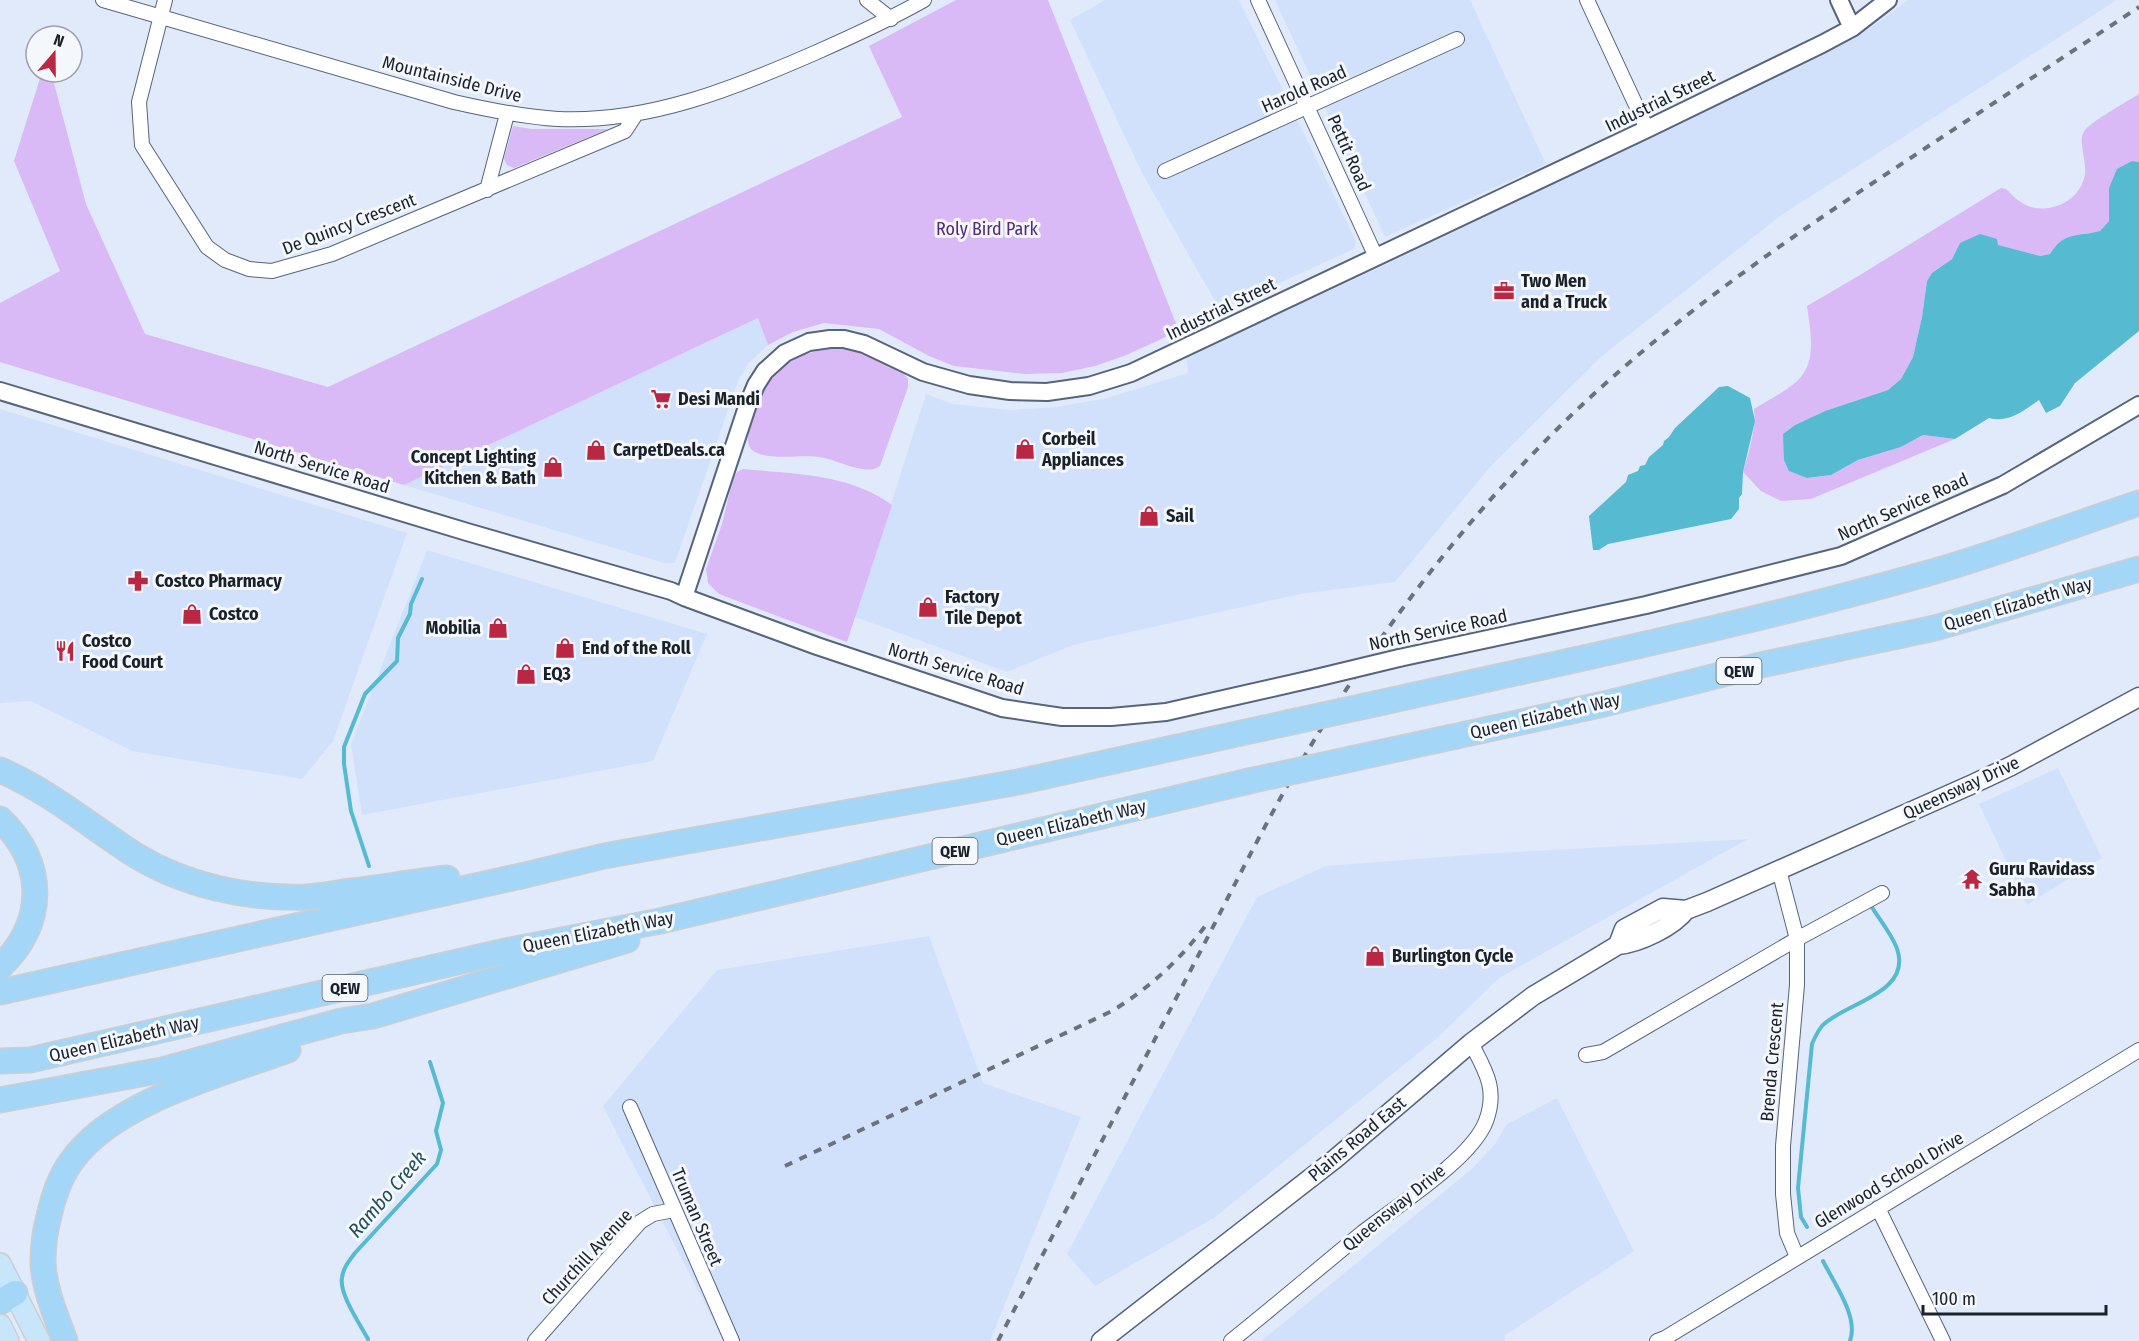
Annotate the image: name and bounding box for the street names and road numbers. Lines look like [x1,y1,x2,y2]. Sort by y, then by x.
street label: Mountainside Drive [380,51,524,107]
street label: Harold Road [1258,60,1350,118]
street label: Industrial Street [1601,65,1719,137]
street label: Pettit Road [1322,111,1376,195]
street label: De Quincy Crescent [279,188,419,260]
street label: Industrial Street [1162,273,1280,345]
street label: North Service Road [251,436,393,498]
street label: North Service Road [1834,468,1972,546]
street label: Queen Elizabeth Way [1941,572,2095,636]
street label: North Service Road [1367,605,1509,655]
street label: North Service Road [885,638,1027,700]
road number: QEW [1716,658,1762,684]
street label: Queen Elizabeth Way [1468,688,1622,744]
street label: Queensway Drive [1899,751,2023,825]
street label: Queen Elizabeth Way [994,795,1148,851]
road number: QEW [932,838,978,864]
street label: Queen Elizabeth Way [521,907,675,957]
road number: QEW [322,975,368,1001]
street label: Brenda Crescent [1756,1001,1788,1123]
street label: Queen Elizabeth Way [47,1011,201,1067]
street label: Plains Road East [1304,1092,1410,1186]
street label: Glenwood School Drive [1810,1127,1968,1233]
street label: Queensway Drive [1338,1160,1450,1256]
street label: Truman Street [667,1165,728,1269]
street label: Churchill Avenue [537,1204,637,1310]

